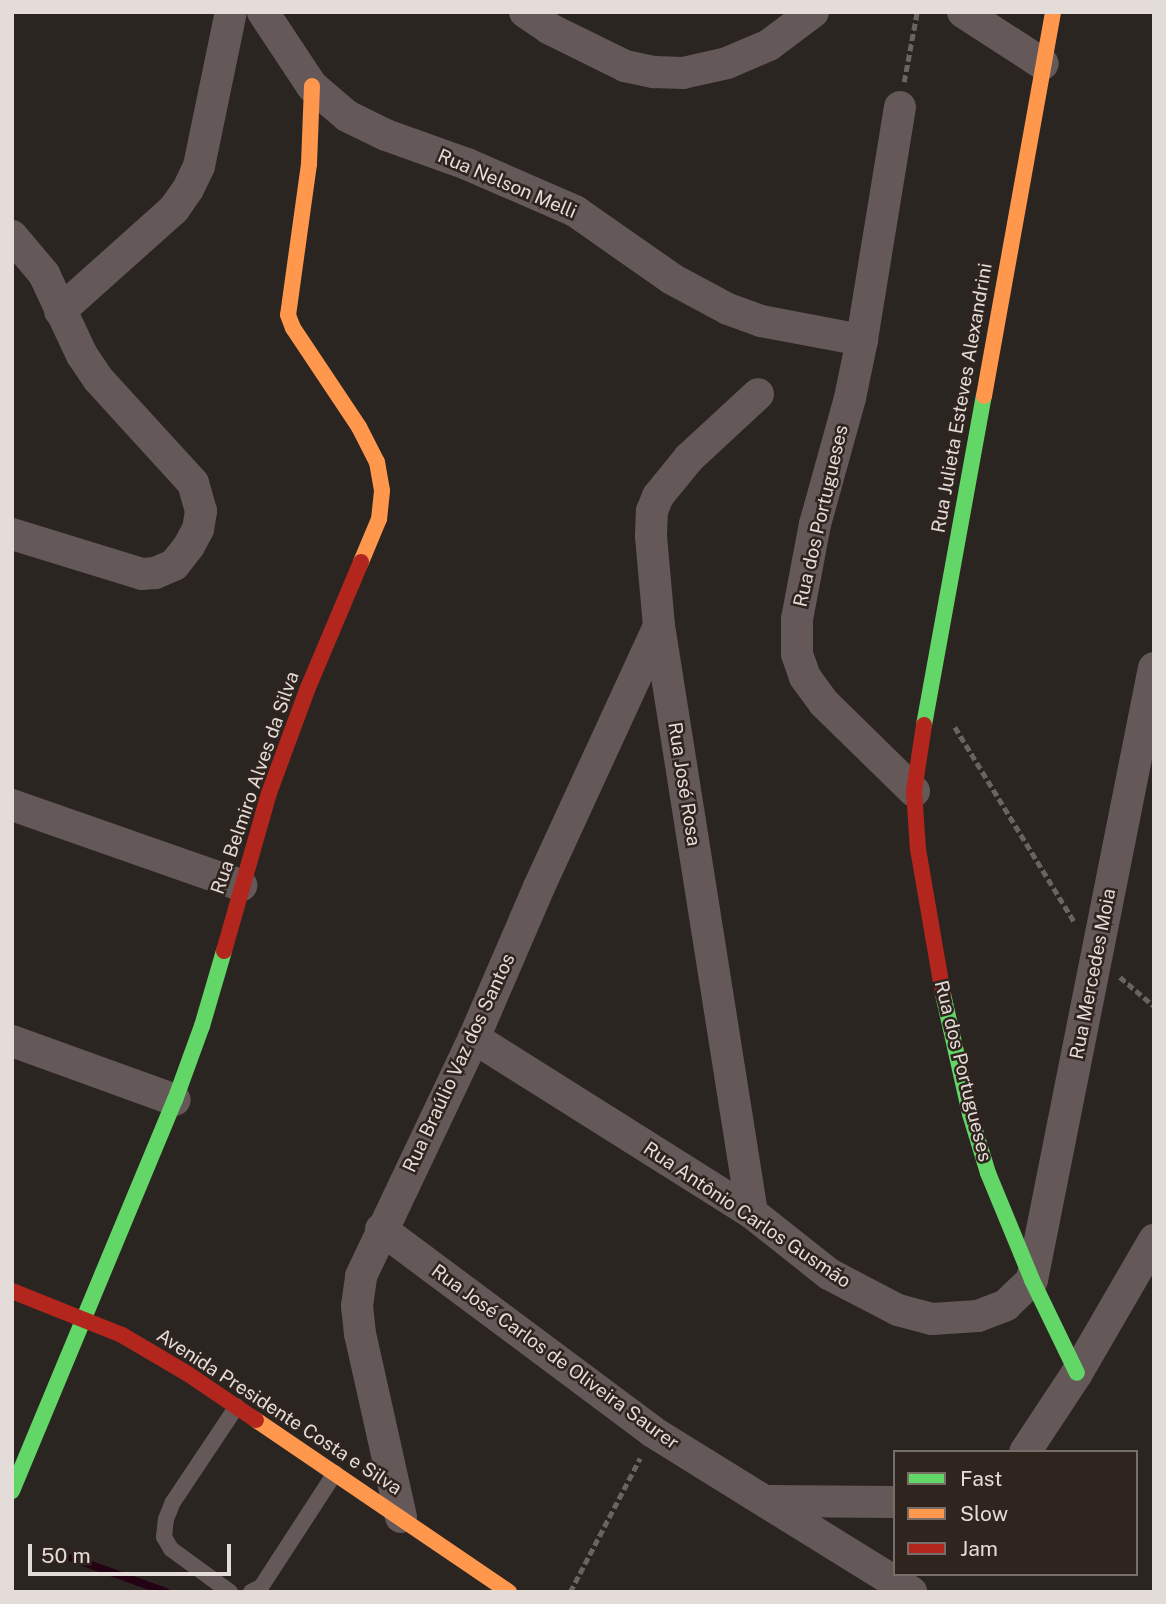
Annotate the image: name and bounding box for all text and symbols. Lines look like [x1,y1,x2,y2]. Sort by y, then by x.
street label: Rua Nelson Melli [434,144,580,224]
street label: Rua Julieta Esteves Alexandrini [927,261,997,535]
street label: Rua dos Portugueses [789,423,853,609]
street label: Rua Belmiro Alves da Silva [206,668,304,898]
street label: Rua José Rosa [663,720,705,848]
street label: Rua Mercedes Moia [1065,887,1121,1061]
street label: Rua Braúlio Vaz dos Santos [398,950,520,1176]
street label: Rua dos Portugueses [929,978,997,1164]
street label: Rua Antônio Carlos Gusmão [639,1137,855,1293]
street label: Rua José Carlos de Oliveira Saurer [427,1259,683,1455]
street label: Avenida Presidente Costa e Silva [152,1324,406,1500]
legend [893,1450,1138,1576]
text: Fast [960,1466,1002,1491]
text: Slow [960,1501,1008,1526]
scale bar [32,1530,234,1574]
text: Jam [960,1536,998,1561]
text: 50 m [41,1543,91,1568]

